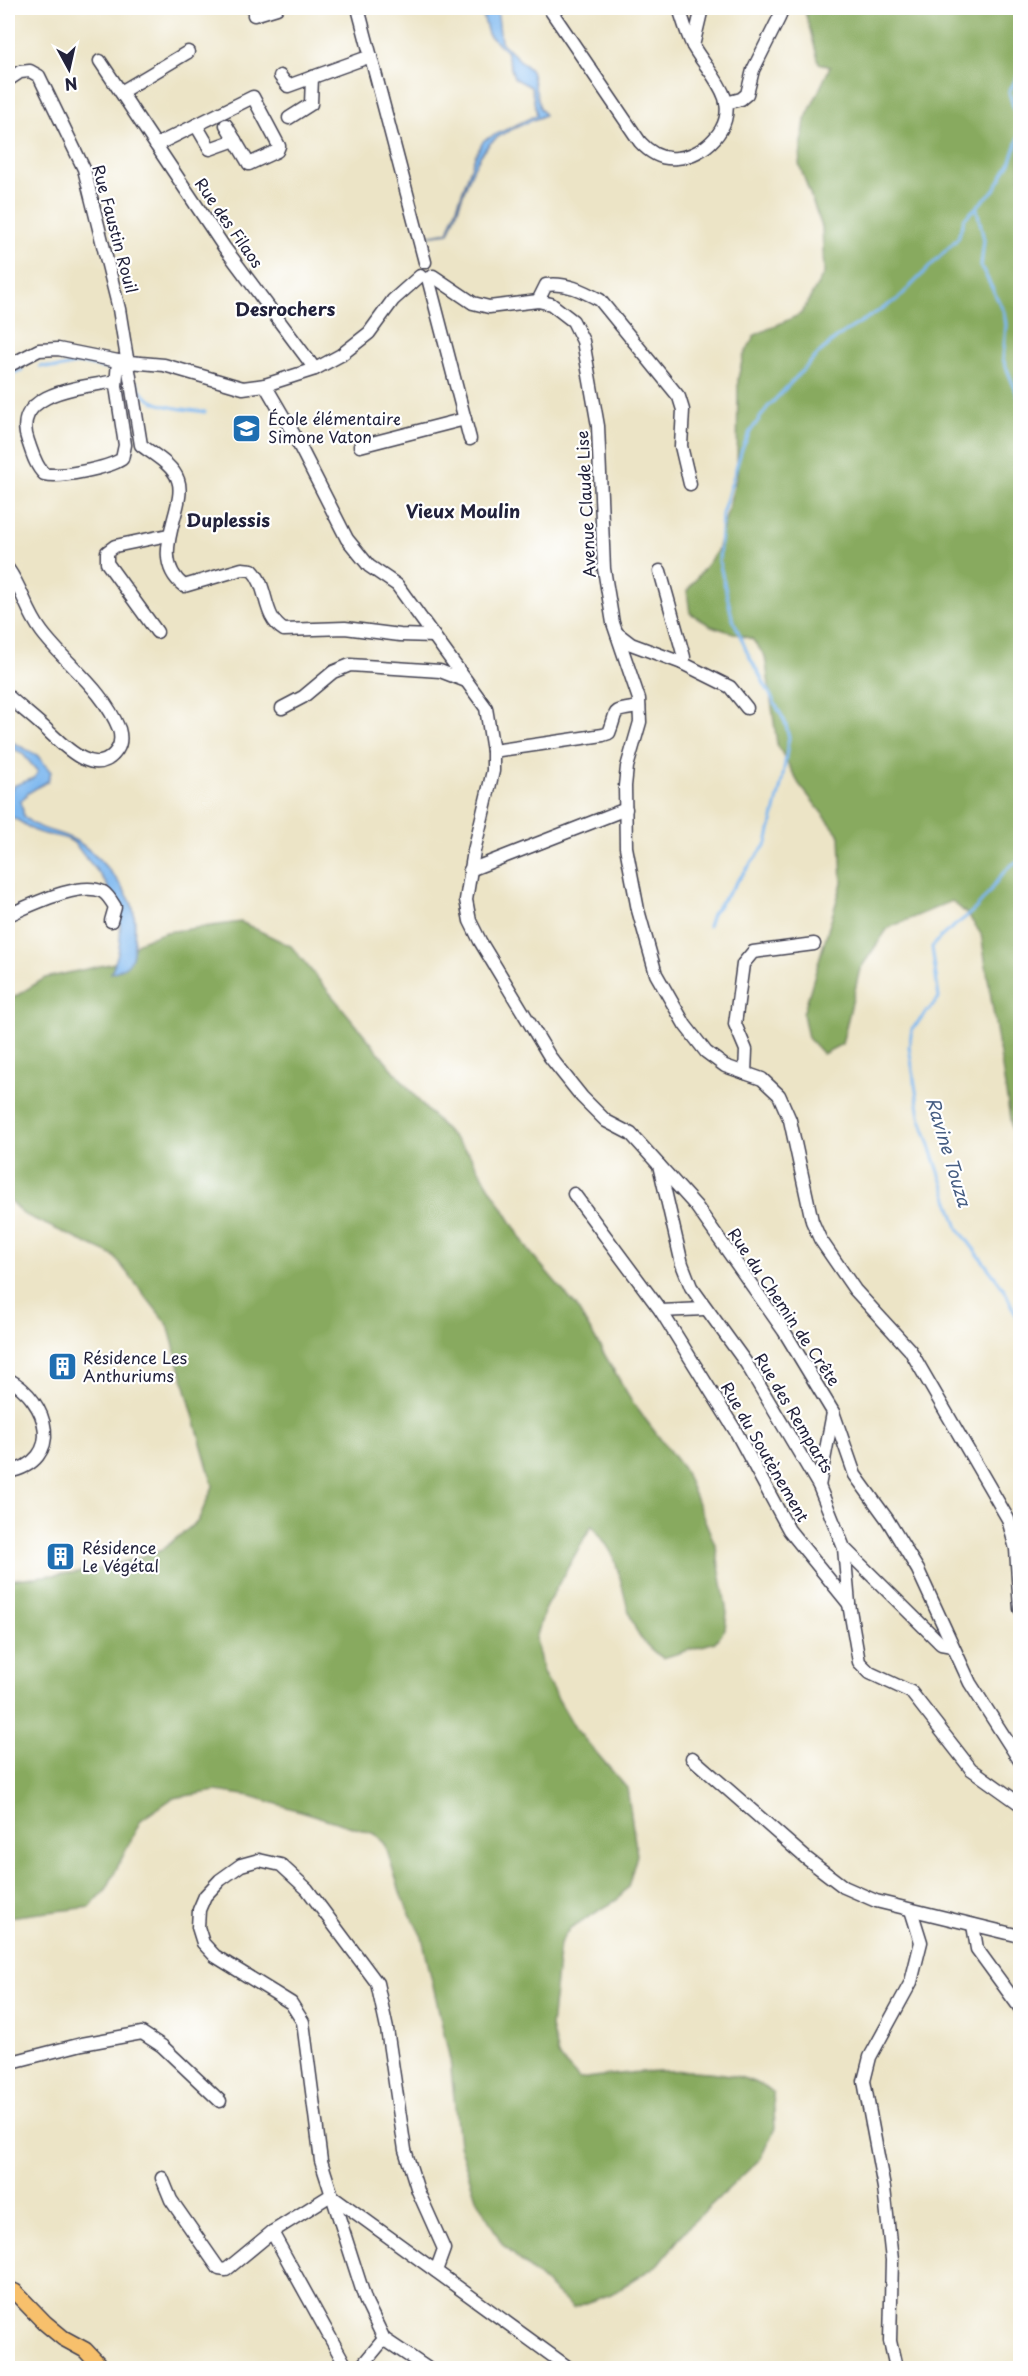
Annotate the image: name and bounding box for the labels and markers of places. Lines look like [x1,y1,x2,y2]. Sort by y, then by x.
place label: École élémentaire Simone Vaton [268,406,401,448]
school or university icon: École élémentaire Simone Vaton [231,412,263,444]
place label: Résidence Les Anthuriums [83,1345,187,1387]
building icon: Résidence Les Anthuriums [46,1351,78,1383]
place label: Résidence Le Végétal [82,1535,159,1577]
building icon: Résidence Le Végétal [45,1541,77,1573]

